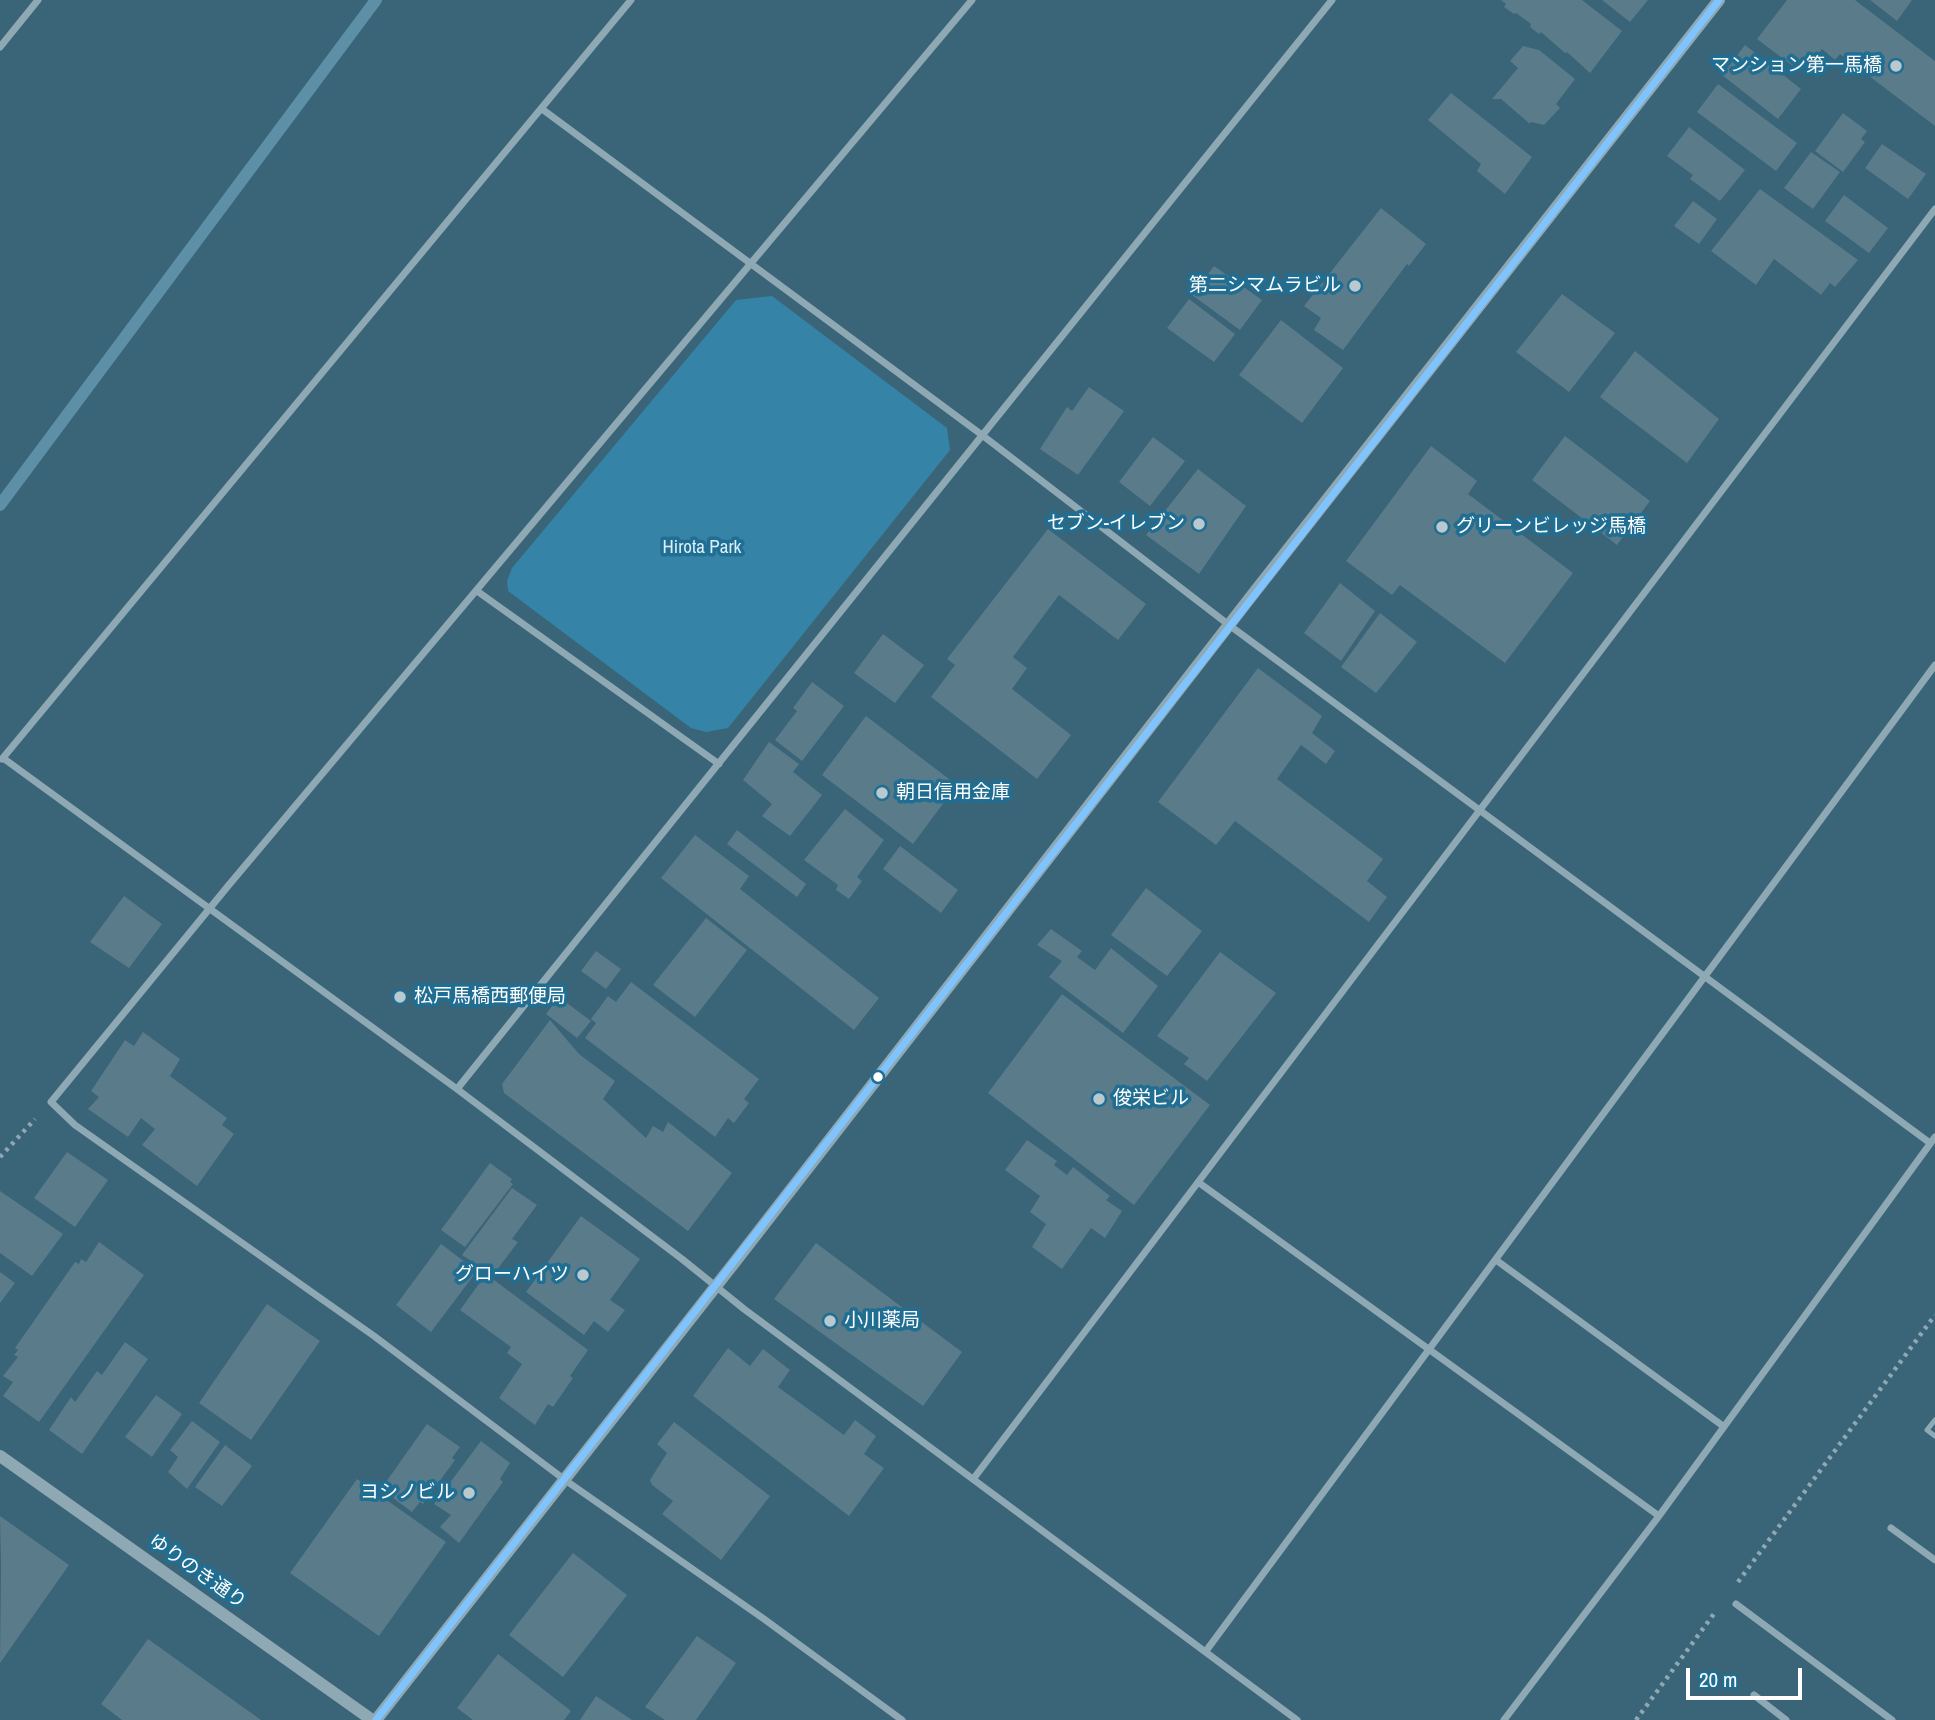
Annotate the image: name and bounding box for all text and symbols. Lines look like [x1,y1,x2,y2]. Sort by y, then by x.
place label: マンション第一馬橋 [1711,55,1882,77]
marker: マンション第一馬橋 [1888,58,1904,74]
place label: 第二シマムラビル [1189,275,1341,297]
marker: 第二シマムラビル [1347,278,1363,294]
place label: セブン-イレブン [1047,513,1185,535]
marker: セブン-イレブン [1191,516,1207,532]
place label: グリーンビレッジ馬橋 [1456,516,1646,538]
marker: グリーンビレッジ馬橋 [1434,519,1450,535]
park label: Hirota Park [663,537,741,559]
place label: 朝日信用金庫 [896,782,1010,804]
marker: 朝日信用金庫 [874,785,890,801]
place label: 松戸馬橋西郵便局 [414,986,566,1008]
marker: 松戸馬橋西郵便局 [392,989,408,1005]
unlabelled marker [871,1070,885,1084]
place label: 俊栄ビル [1113,1088,1189,1110]
marker: 俊栄ビル [1091,1091,1107,1107]
place label: グローハイツ [455,1264,569,1286]
marker: グローハイツ [575,1267,591,1283]
place label: 小川薬局 [844,1310,920,1332]
marker: 小川薬局 [822,1313,838,1329]
place label: ヨシノビル [360,1482,455,1504]
marker: ヨシノビル [461,1485,477,1501]
street label: ゆりのき通り [144,1530,250,1614]
scale bar [1690,1654,1806,1698]
text: 20 m [1699,1665,1737,1694]

